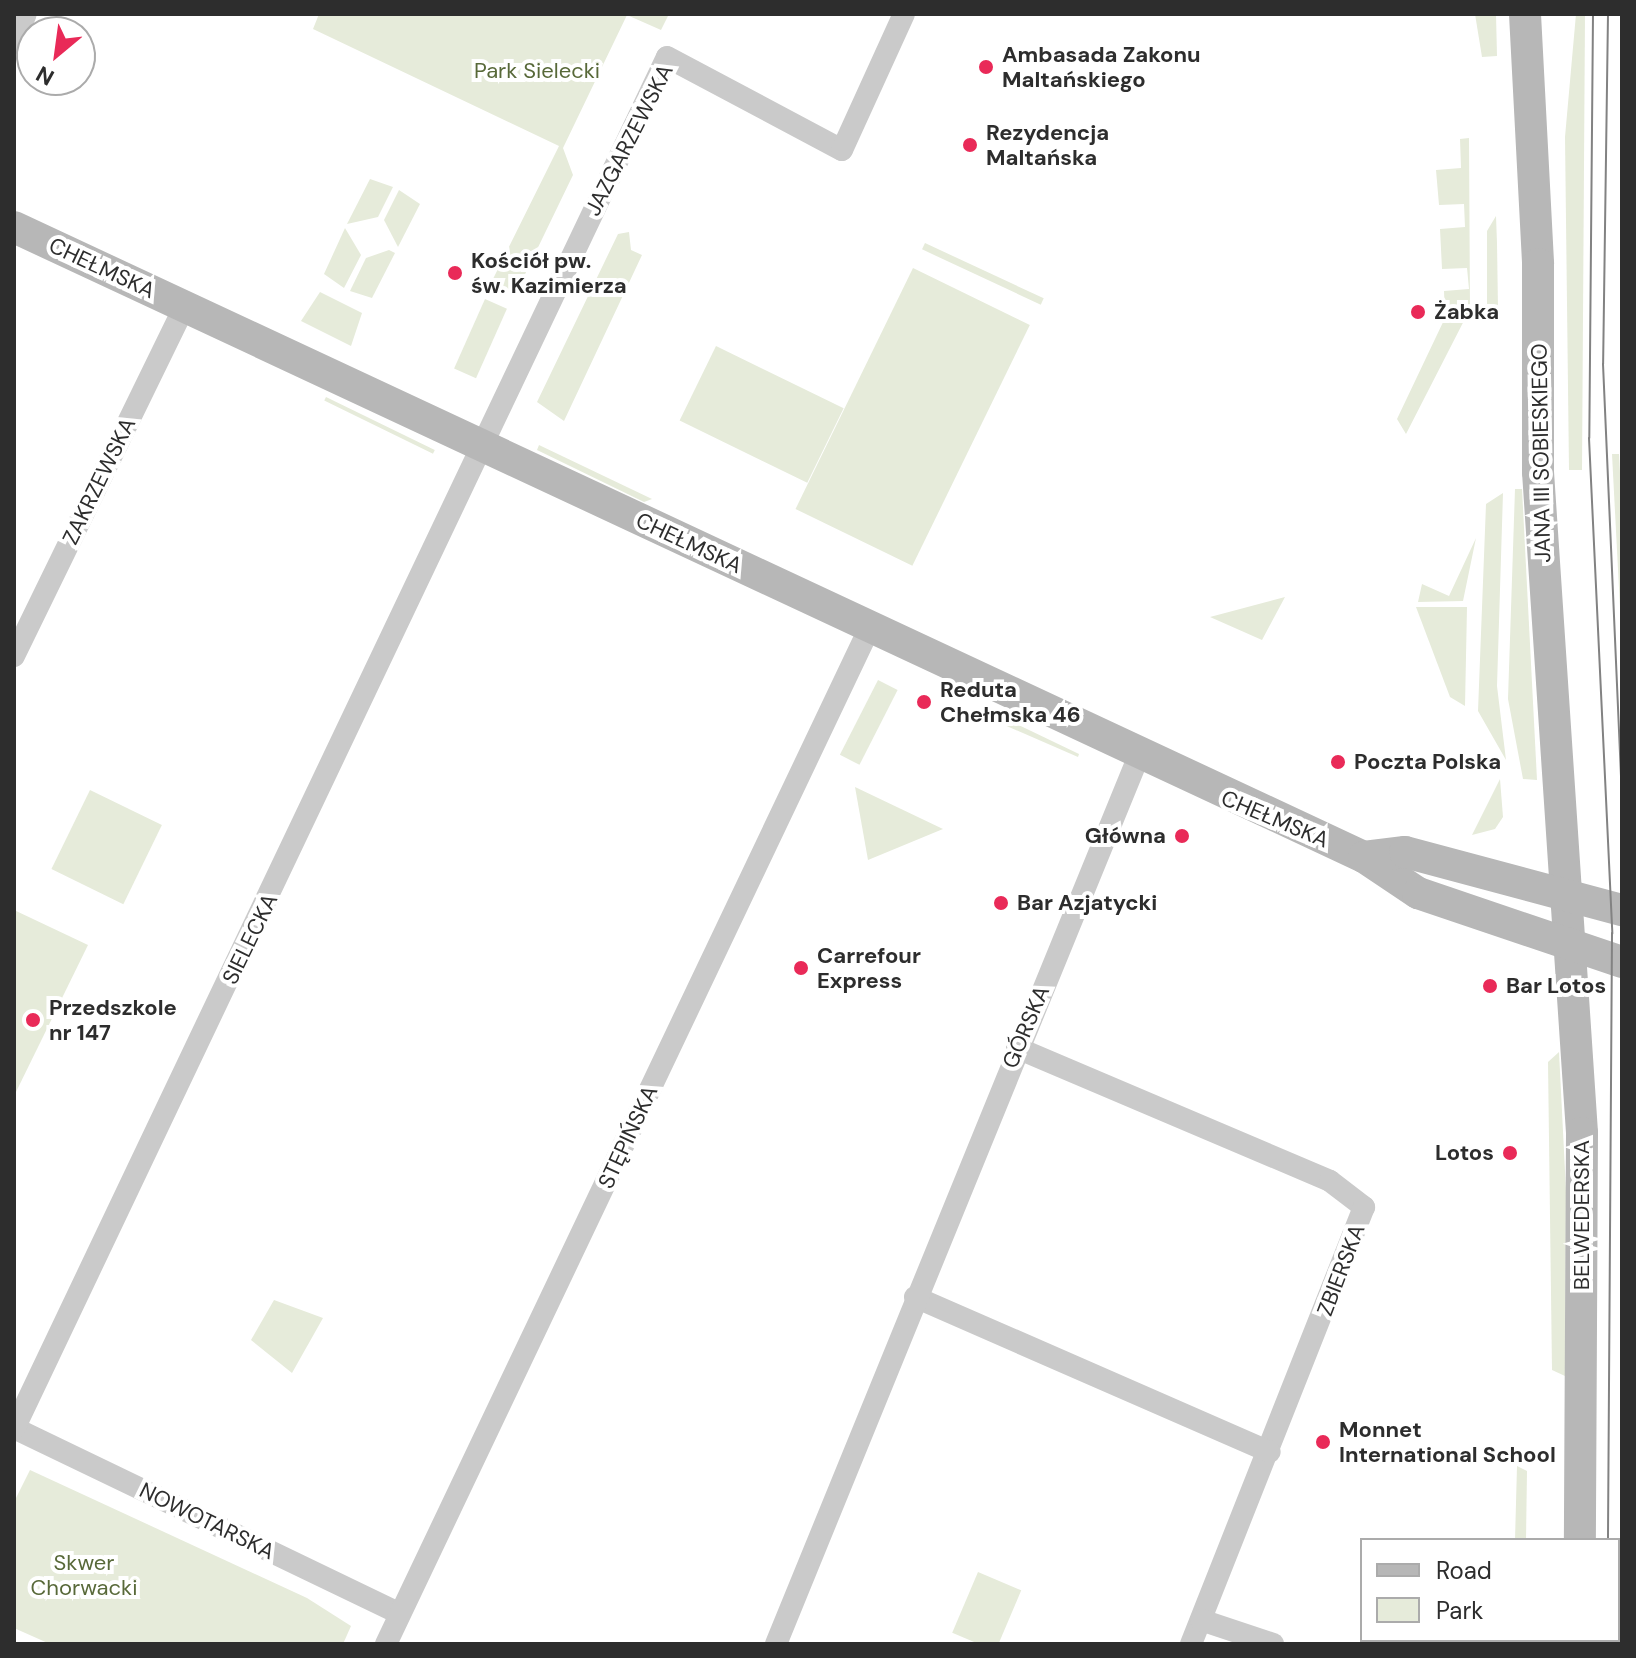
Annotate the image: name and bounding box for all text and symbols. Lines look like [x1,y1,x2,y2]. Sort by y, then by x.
north arrow [16,16,96,96]
place label: Ambasada Zakonu Maltańskiego [1002,41,1201,92]
park label: Park Sielecki [474,58,600,84]
marker: Ambasada Zakonu Maltańskiego [977,58,995,76]
text: N [31,59,59,92]
street label: JAZGARZEWSKA [579,60,679,220]
place label: Rezydencja Maltańska [986,119,1109,170]
marker: Rezydencja Maltańska [961,136,979,154]
street label: CHEŁMSKA [45,232,159,304]
place label: Kościół pw. św. Kazimierza [471,247,627,298]
marker: Kościół pw. św. Kazimierza [446,264,464,282]
place label: Żabka [1434,299,1499,325]
marker: Żabka [1409,303,1427,321]
street label: JANA III SOBIESKIEGO [1526,343,1556,563]
street label: ZAKRZEWSKA [57,413,141,549]
street label: CHEŁMSKA [632,507,746,579]
place label: Reduta Chełmska 46 [940,676,1081,728]
marker: Reduta Chełmska 46 [915,693,933,711]
place label: Poczta Polska [1354,749,1501,775]
marker: Poczta Polska [1329,753,1347,771]
street label: CHEŁMSKA [1217,785,1333,853]
place label: Główna [1085,823,1166,849]
marker: Główna [1173,827,1191,845]
street label: SIELECKA [217,889,283,989]
place label: Bar Azjatycki [1017,890,1157,916]
marker: Bar Azjatycki [992,894,1010,912]
place label: Carrefour Express [817,942,921,994]
marker: Carrefour Express [792,959,810,977]
place label: Bar Lotos [1506,973,1606,999]
marker: Bar Lotos [1481,977,1499,995]
street label: GÓRSKA [997,982,1055,1072]
place label: Przedszkole nr 147 [49,994,177,1046]
marker: Przedszkole nr 147 [24,1011,42,1029]
street label: STĘPIŃSKA [593,1081,663,1193]
place label: Lotos [1435,1140,1494,1166]
street label: BELWEDERSKA [1569,1140,1595,1290]
marker: Lotos [1501,1144,1519,1162]
street label: ZBIERSKA [1311,1220,1371,1320]
place label: Monnet International School [1339,1416,1556,1468]
marker: Monnet International School [1314,1433,1332,1451]
street label: NOWOTARSKA [135,1477,279,1565]
legend [1360,1538,1620,1642]
park label: Skwer Chorwacki [31,1549,137,1600]
text: Road [1436,1555,1492,1586]
text: Park [1436,1595,1483,1626]

